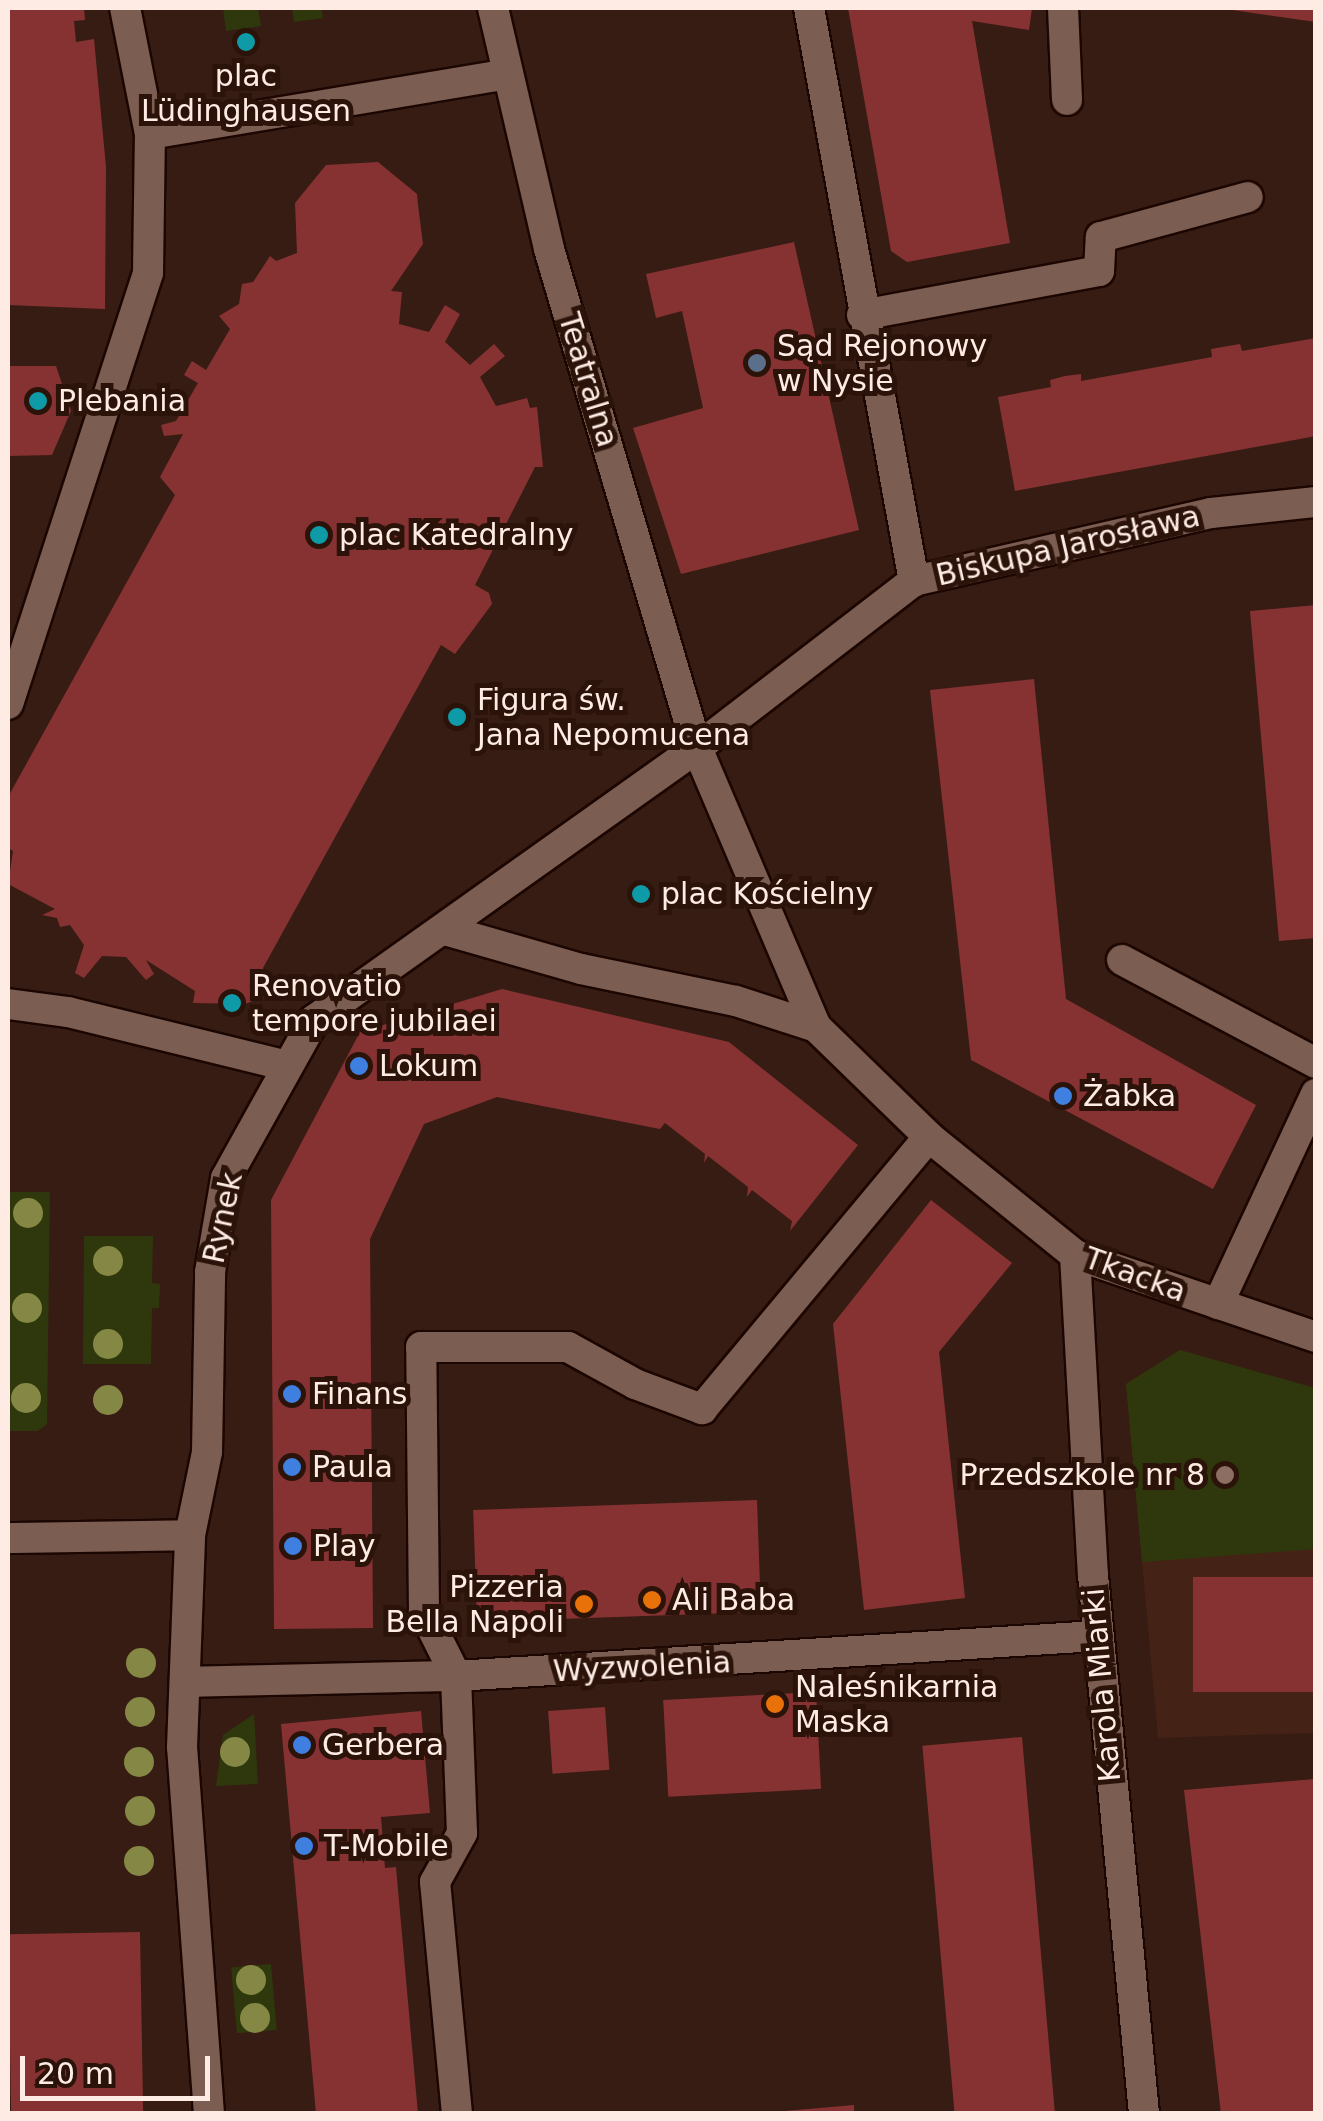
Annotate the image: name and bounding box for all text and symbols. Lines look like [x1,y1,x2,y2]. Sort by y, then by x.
marker: plac Lüdinghausen [235,31,257,53]
place label: plac Lüdinghausen [141,58,351,128]
street label: Teatralna [551,309,625,451]
place label: Sąd Rejonowy w Nysie [777,328,987,398]
marker: Sąd Rejonowy w Nysie [746,352,768,374]
place label: Plebania [58,383,186,419]
marker: Plebania [27,390,49,412]
street label: Biskupa Jarosława [933,498,1203,594]
place label: plac Katedralny [339,517,573,553]
marker: plac Katedralny [308,524,330,546]
place label: Figura św. Jana Nepomucena [477,682,750,752]
marker: Figura św. Jana Nepomucena [446,706,468,728]
place label: plac Kościelny [661,876,873,912]
marker: plac Kościelny [630,883,652,905]
place label: Renovatio tempore jubilaei [252,968,497,1038]
marker: Renovatio tempore jubilaei [221,992,243,1014]
place label: Lokum [379,1048,478,1084]
marker: Lokum [348,1055,370,1077]
place label: Żabka [1083,1078,1176,1114]
marker: Żabka [1052,1085,1074,1107]
street label: Rynek [196,1169,250,1267]
street label: Tkacka [1079,1240,1191,1310]
place label: Finans [312,1376,407,1412]
marker: Finans [281,1383,303,1405]
place label: Paula [312,1449,393,1485]
marker: Paula [281,1456,303,1478]
place label: Przedszkole nr 8 [960,1457,1205,1493]
marker: Przedszkole nr 8 [1214,1464,1236,1486]
place label: Play [313,1528,376,1564]
marker: Play [282,1535,304,1557]
place label: Pizzeria Bella Napoli [385,1569,564,1640]
place label: Ali Baba [672,1582,795,1618]
street label: Karola Miarki [1076,1587,1128,1783]
marker: Ali Baba [641,1589,663,1611]
marker: Pizzeria Bella Napoli [573,1593,595,1615]
street label: Wyzwolenia [552,1644,732,1690]
place label: Naleśnikarnia Maska [795,1669,998,1740]
marker: Naleśnikarnia Maska [764,1693,786,1715]
place label: Gerbera [322,1727,444,1763]
marker: Gerbera [291,1734,313,1756]
place label: T-Mobile [324,1828,449,1864]
marker: T-Mobile [293,1835,315,1857]
scale bar [25,2036,215,2098]
text: 20 m [37,2056,114,2091]

